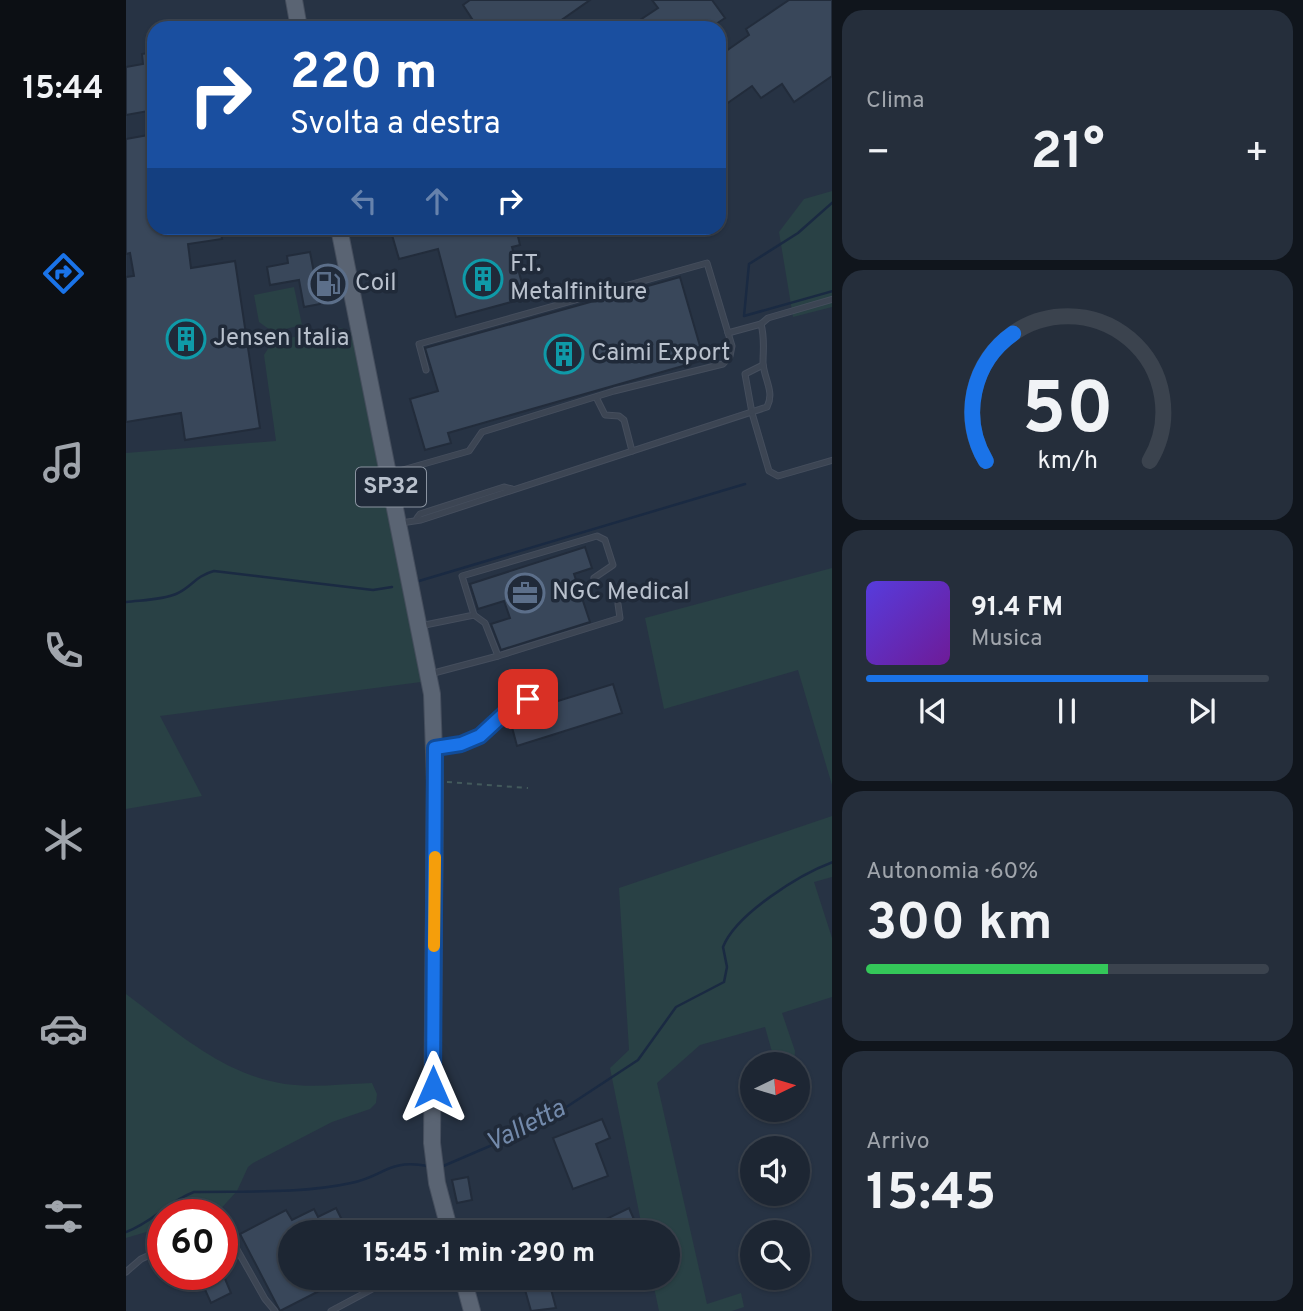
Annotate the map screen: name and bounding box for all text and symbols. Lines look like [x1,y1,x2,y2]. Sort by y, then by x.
text: 220 m [290,44,437,106]
icon: right [175,49,266,140]
text: 15:44 [22,70,104,110]
text: Clima [866,87,924,116]
text: Svolta a destra [290,105,501,145]
text: 21° [1030,121,1105,187]
text: − [866,130,891,179]
text: + [1244,130,1269,179]
icon: left [345,182,383,220]
icon: ahead [418,182,456,220]
icon: right [491,182,529,220]
icon: directions [39,249,88,298]
place label: F.T. Metalfiniture [510,250,647,308]
building icon: F.T. Metalfiniture [462,258,504,300]
fuel station icon: Coil [307,263,349,305]
place label: Coil [355,269,396,299]
building icon: Jensen Italia [165,318,207,360]
place label: Jensen Italia [213,324,349,354]
building icon: Caimi Export [543,333,585,375]
place label: Caimi Export [591,339,730,369]
text: 50 [1021,368,1114,460]
icon: music [39,438,88,487]
text: km/h [1037,446,1098,478]
road number: SP32 [356,467,426,506]
office icon: NGC Medical [504,572,546,614]
place label: NGC Medical [552,578,690,608]
text: 91.4 FM [971,592,1063,625]
text: Musica [971,625,1042,654]
icon: phone [39,626,88,675]
pin [498,669,558,729]
icon: arrive [509,680,547,718]
icon: previous [914,692,952,730]
icon: pause [1048,692,1086,730]
icon: next [1183,692,1221,730]
icon: climate [39,815,88,864]
text: Autonomia · 60% [866,858,1038,887]
text: 300 km [866,892,1053,958]
icon: car [39,1004,88,1053]
position arrow [396,1050,470,1124]
north arrow [740,1052,810,1122]
map controls [740,1052,810,1290]
water label: Valletta [481,1093,572,1161]
text: Arrivo [866,1128,930,1157]
button: sound [740,1136,810,1206]
text: 15:45 [866,1162,996,1228]
icon: filters [39,1192,88,1241]
speed limit sign: 60 [147,1199,238,1290]
button: search [740,1220,810,1290]
text: 15:45 · 1 min · 290 m [363,1238,595,1271]

